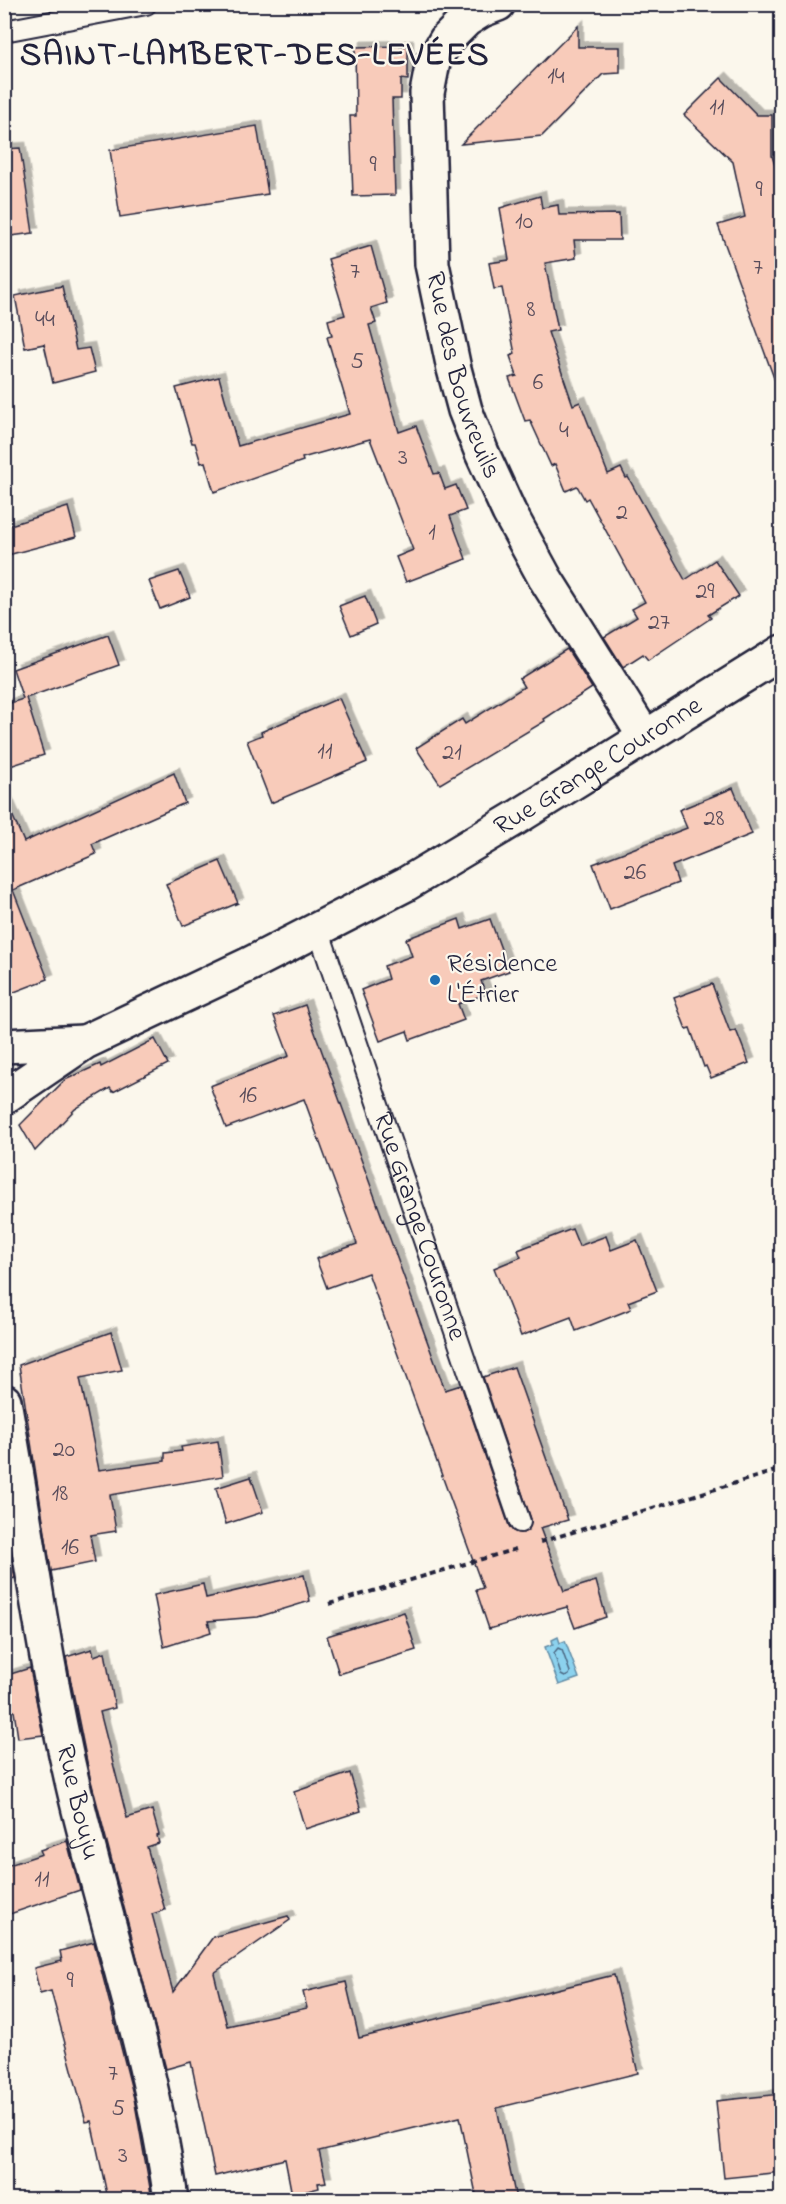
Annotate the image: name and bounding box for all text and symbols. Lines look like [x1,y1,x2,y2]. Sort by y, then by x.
district label: SAINT-LAMBERT-DES-LEVÉES [20,32,490,80]
house number: 14 [547,60,565,95]
house number: 11 [709,91,725,126]
house number: 9 [369,148,377,183]
house number: 9 [755,173,763,208]
house number: 10 [515,205,533,240]
house number: 7 [753,251,763,286]
house number: 7 [350,255,360,290]
street label: Rue des Bouvreuils [415,268,511,485]
house number: 8 [527,293,536,328]
house number: 44 [35,303,55,338]
house number: 5 [350,345,364,380]
house number: 6 [533,366,544,401]
house number: 4 [559,414,569,449]
house number: 3 [398,441,408,476]
house number: 2 [616,496,628,531]
house number: 1 [428,516,436,551]
house number: 29 [695,575,715,610]
house number: 27 [648,606,670,641]
street label: Rue Grange Couronne [487,686,711,846]
house number: 11 [317,735,333,770]
house number: 21 [442,736,462,771]
house number: 28 [704,802,724,837]
house number: 26 [624,856,647,891]
place label: Résidence L'Étrier [447,945,558,1015]
marker: Résidence L'Étrier [428,973,442,987]
house number: 16 [239,1079,258,1114]
street label: Rue Grange Couronne [362,1107,476,1346]
house number: 20 [53,1433,75,1468]
house number: 18 [52,1477,68,1512]
house number: 16 [61,1531,80,1566]
street label: Rue Bouju [45,1741,110,1864]
house number: 11 [34,1863,50,1898]
house number: 9 [66,1964,74,1999]
house number: 7 [108,2057,118,2092]
house number: 5 [111,2092,125,2127]
house number: 3 [118,2139,128,2174]

